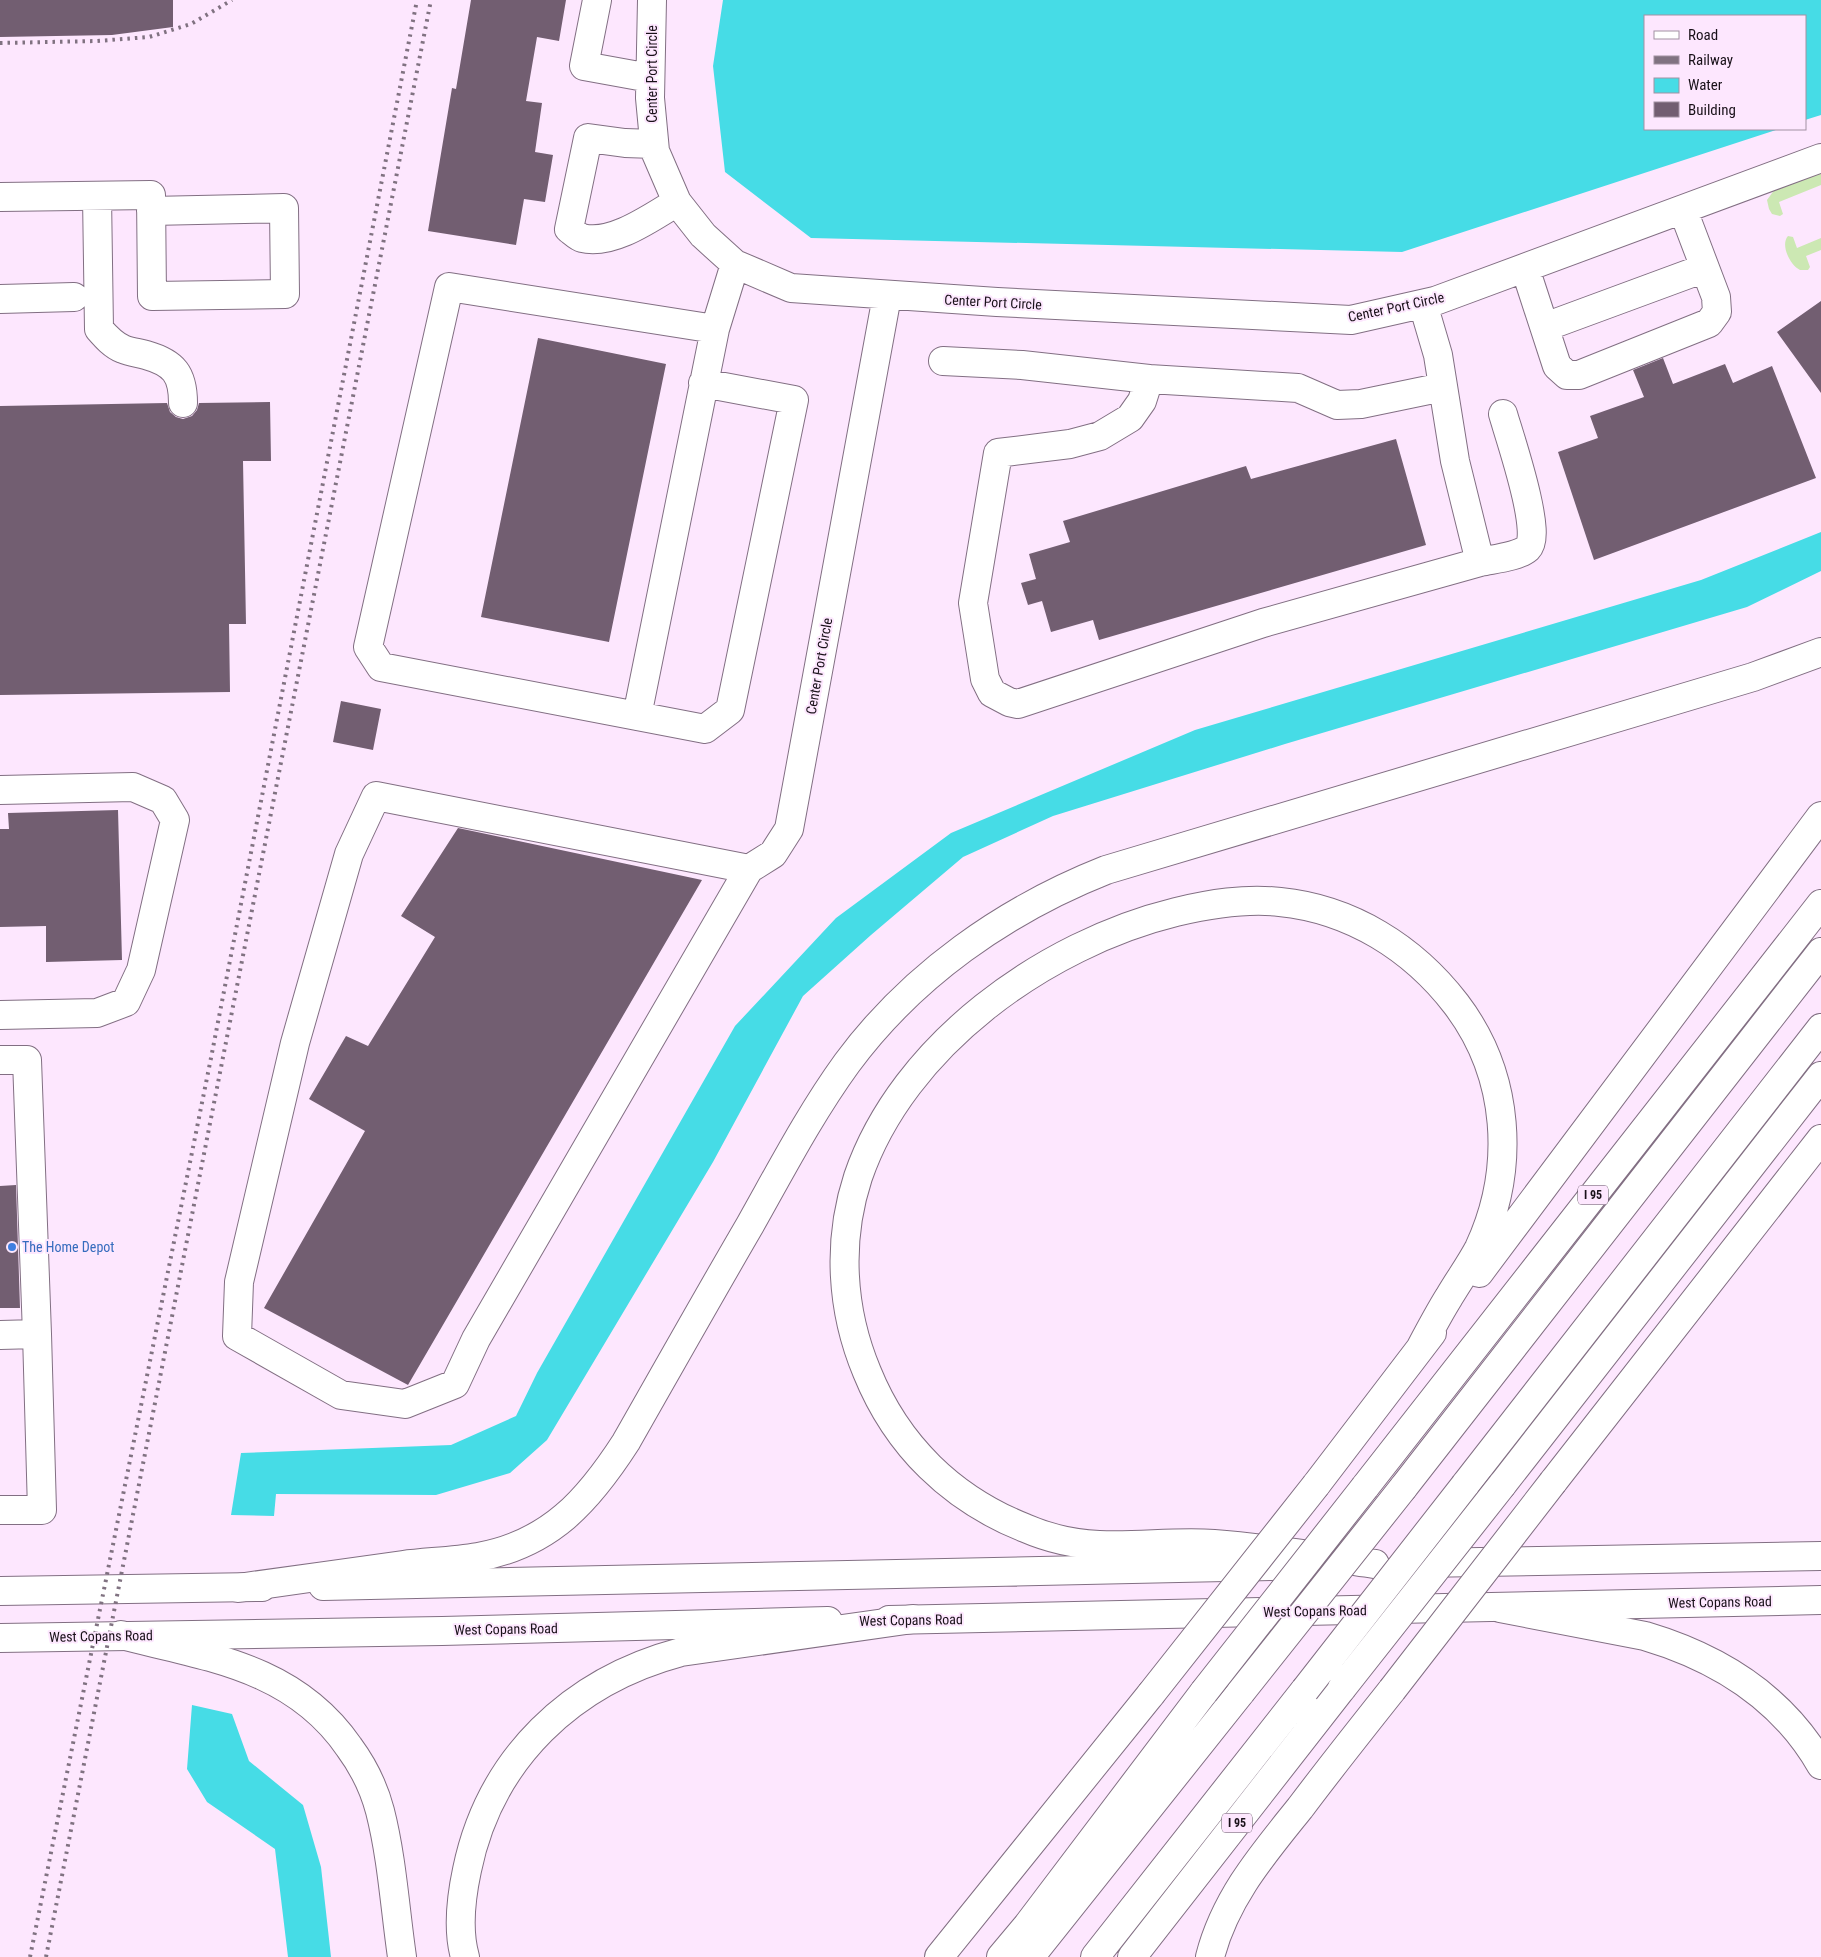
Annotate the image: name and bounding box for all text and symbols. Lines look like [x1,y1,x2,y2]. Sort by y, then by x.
legend [1644,15,1806,130]
street label: Center Port Circle [644,25,660,123]
text: Road [1688,26,1718,44]
text: Railway [1688,51,1733,69]
text: Water [1688,76,1723,94]
text: Building [1688,101,1736,119]
street label: Center Port Circle [1347,289,1446,325]
street label: Center Port Circle [944,291,1043,313]
street label: Center Port Circle [803,616,835,715]
road number: I 95 [1578,1186,1608,1204]
place label: The Home Depot [22,1239,114,1255]
marker: The Home Depot [6,1241,18,1253]
street label: West Copans Road [1668,1593,1772,1611]
street label: West Copans Road [1263,1602,1367,1620]
street label: West Copans Road [859,1611,963,1629]
street label: West Copans Road [454,1620,558,1638]
street label: West Copans Road [49,1627,153,1645]
road number: I 95 [1222,1814,1252,1832]

